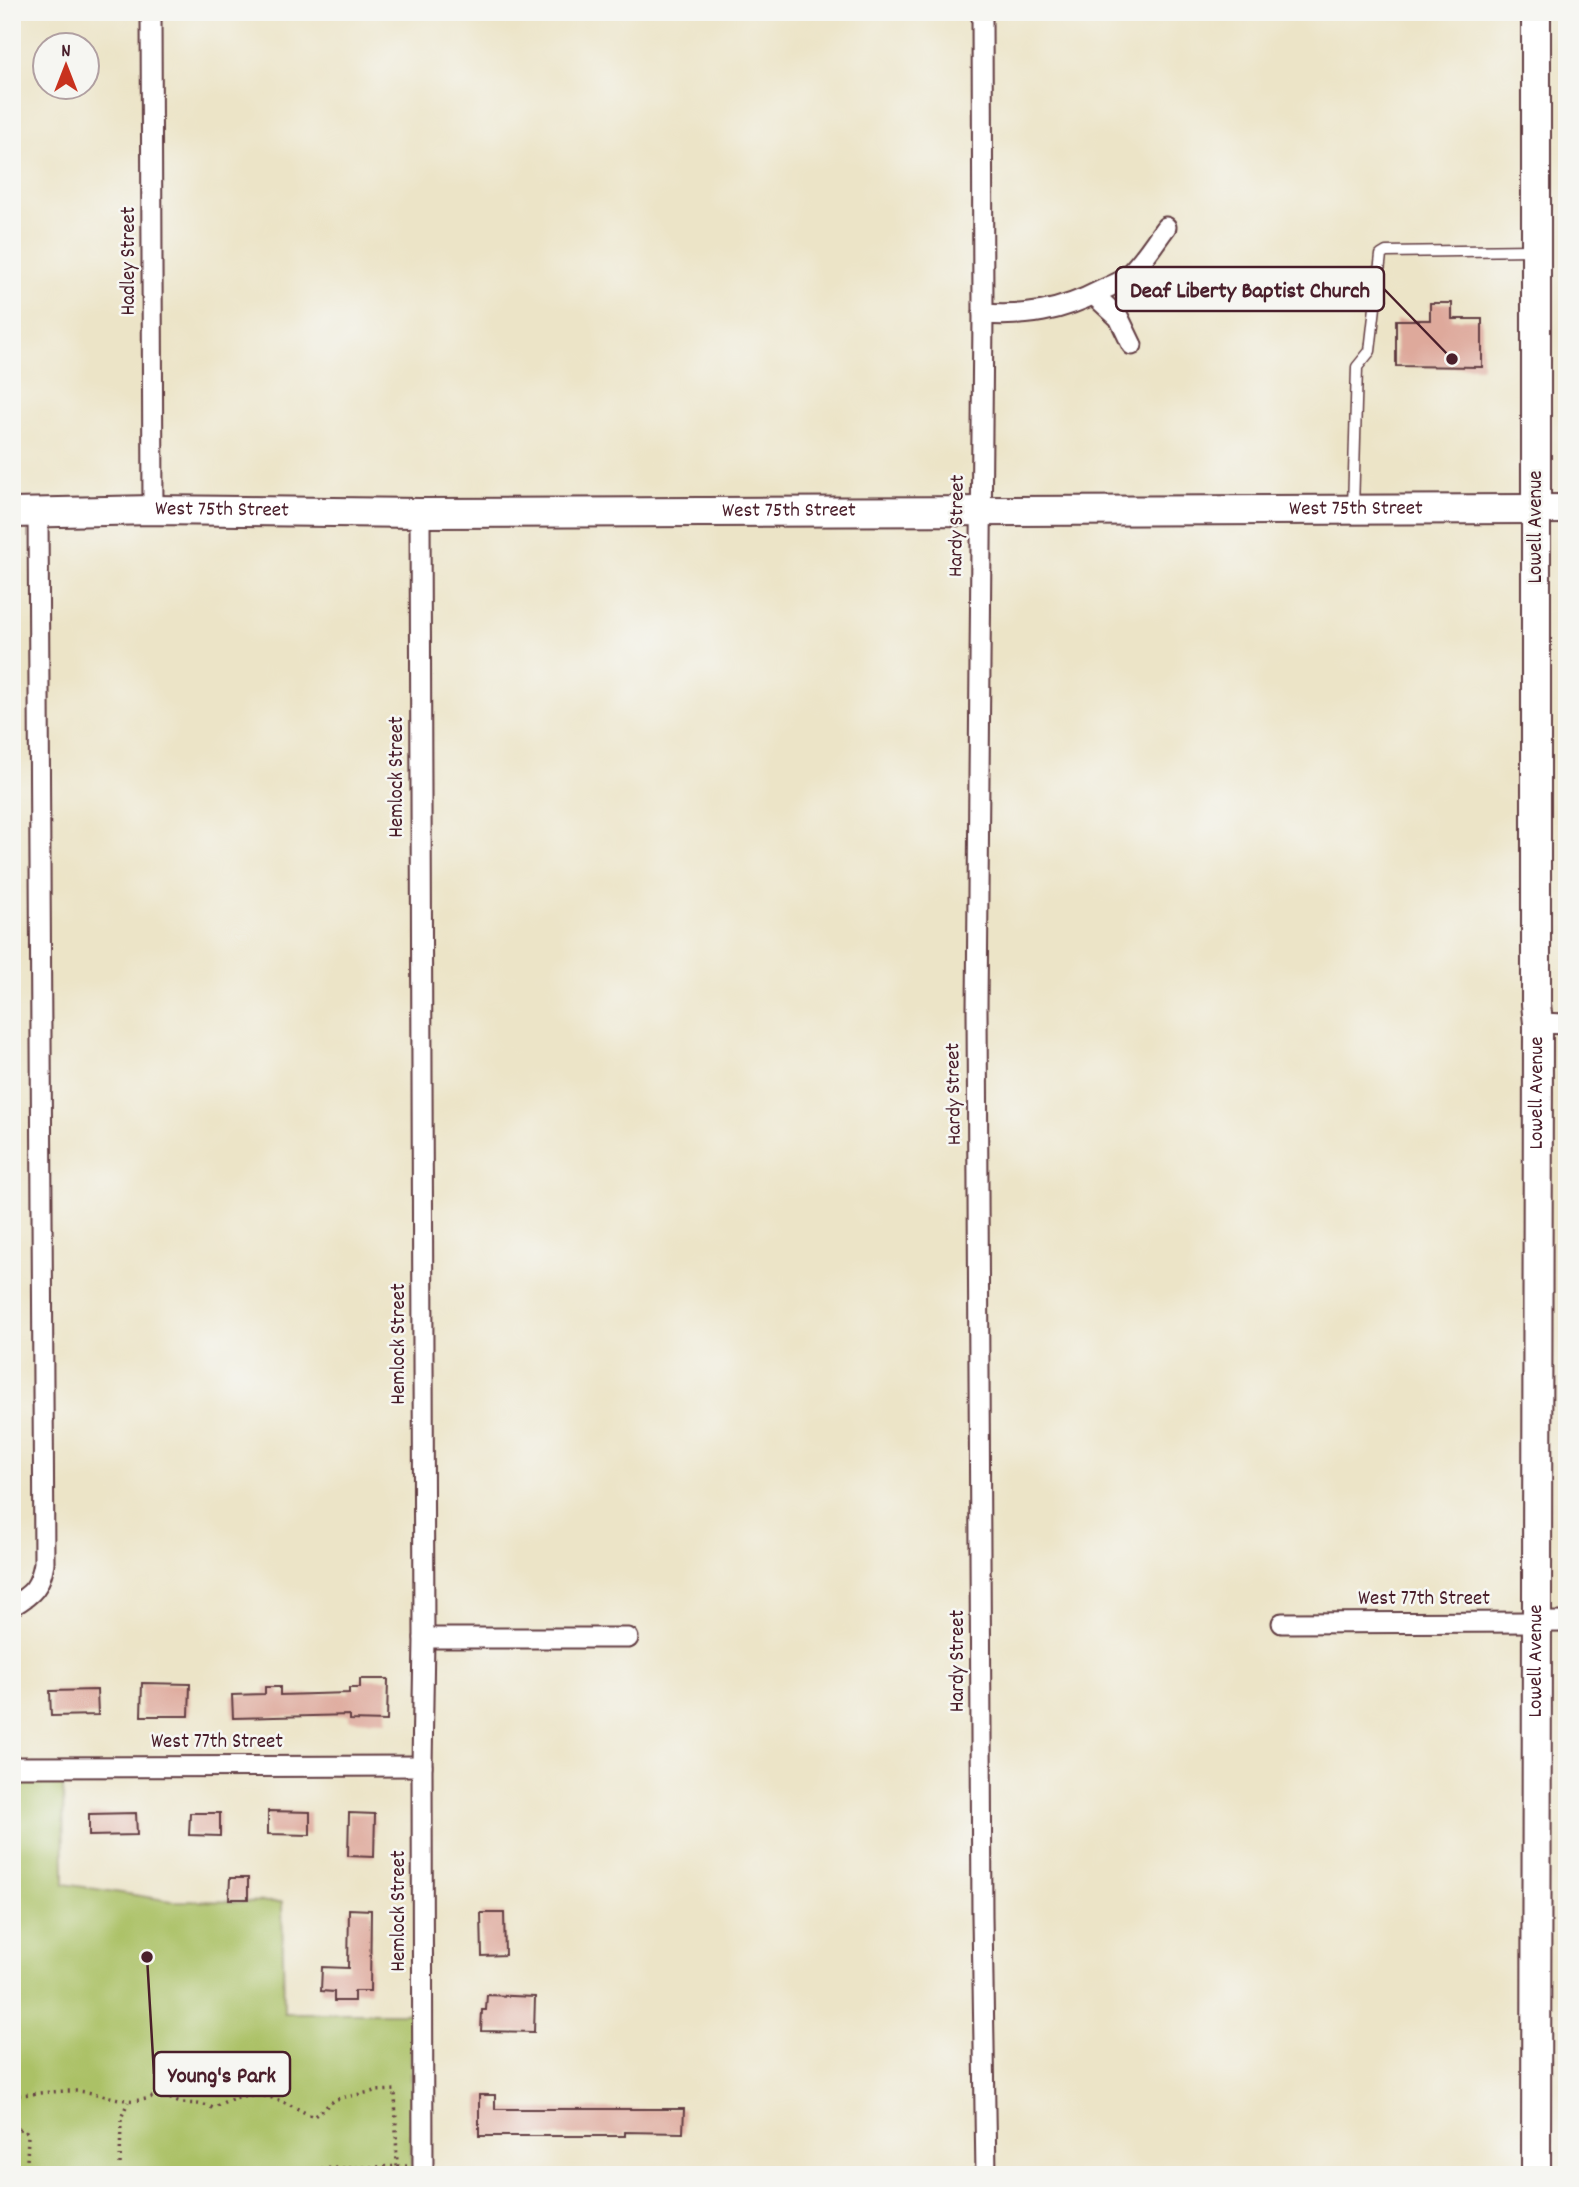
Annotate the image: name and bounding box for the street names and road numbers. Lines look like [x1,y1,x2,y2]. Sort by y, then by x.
street label: Hadley Street [115,206,145,316]
street label: Lowell Avenue [1522,471,1552,583]
street label: Hardy Street [942,474,974,578]
street label: West 75th Street [155,495,289,527]
street label: West 75th Street [1289,495,1423,525]
street label: West 75th Street [722,496,856,527]
street label: Hemlock Street [383,716,413,838]
street label: Lowell Avenue [1523,1036,1553,1150]
street label: Hardy Street [939,1042,971,1146]
street label: Hemlock Street [385,1283,415,1405]
street label: West 77th Street [1358,1585,1490,1615]
street label: Lowell Avenue [1522,1604,1552,1718]
street label: Hardy Street [944,1609,974,1712]
street label: West 77th Street [151,1728,283,1758]
street label: Hemlock Street [385,1850,415,1972]

